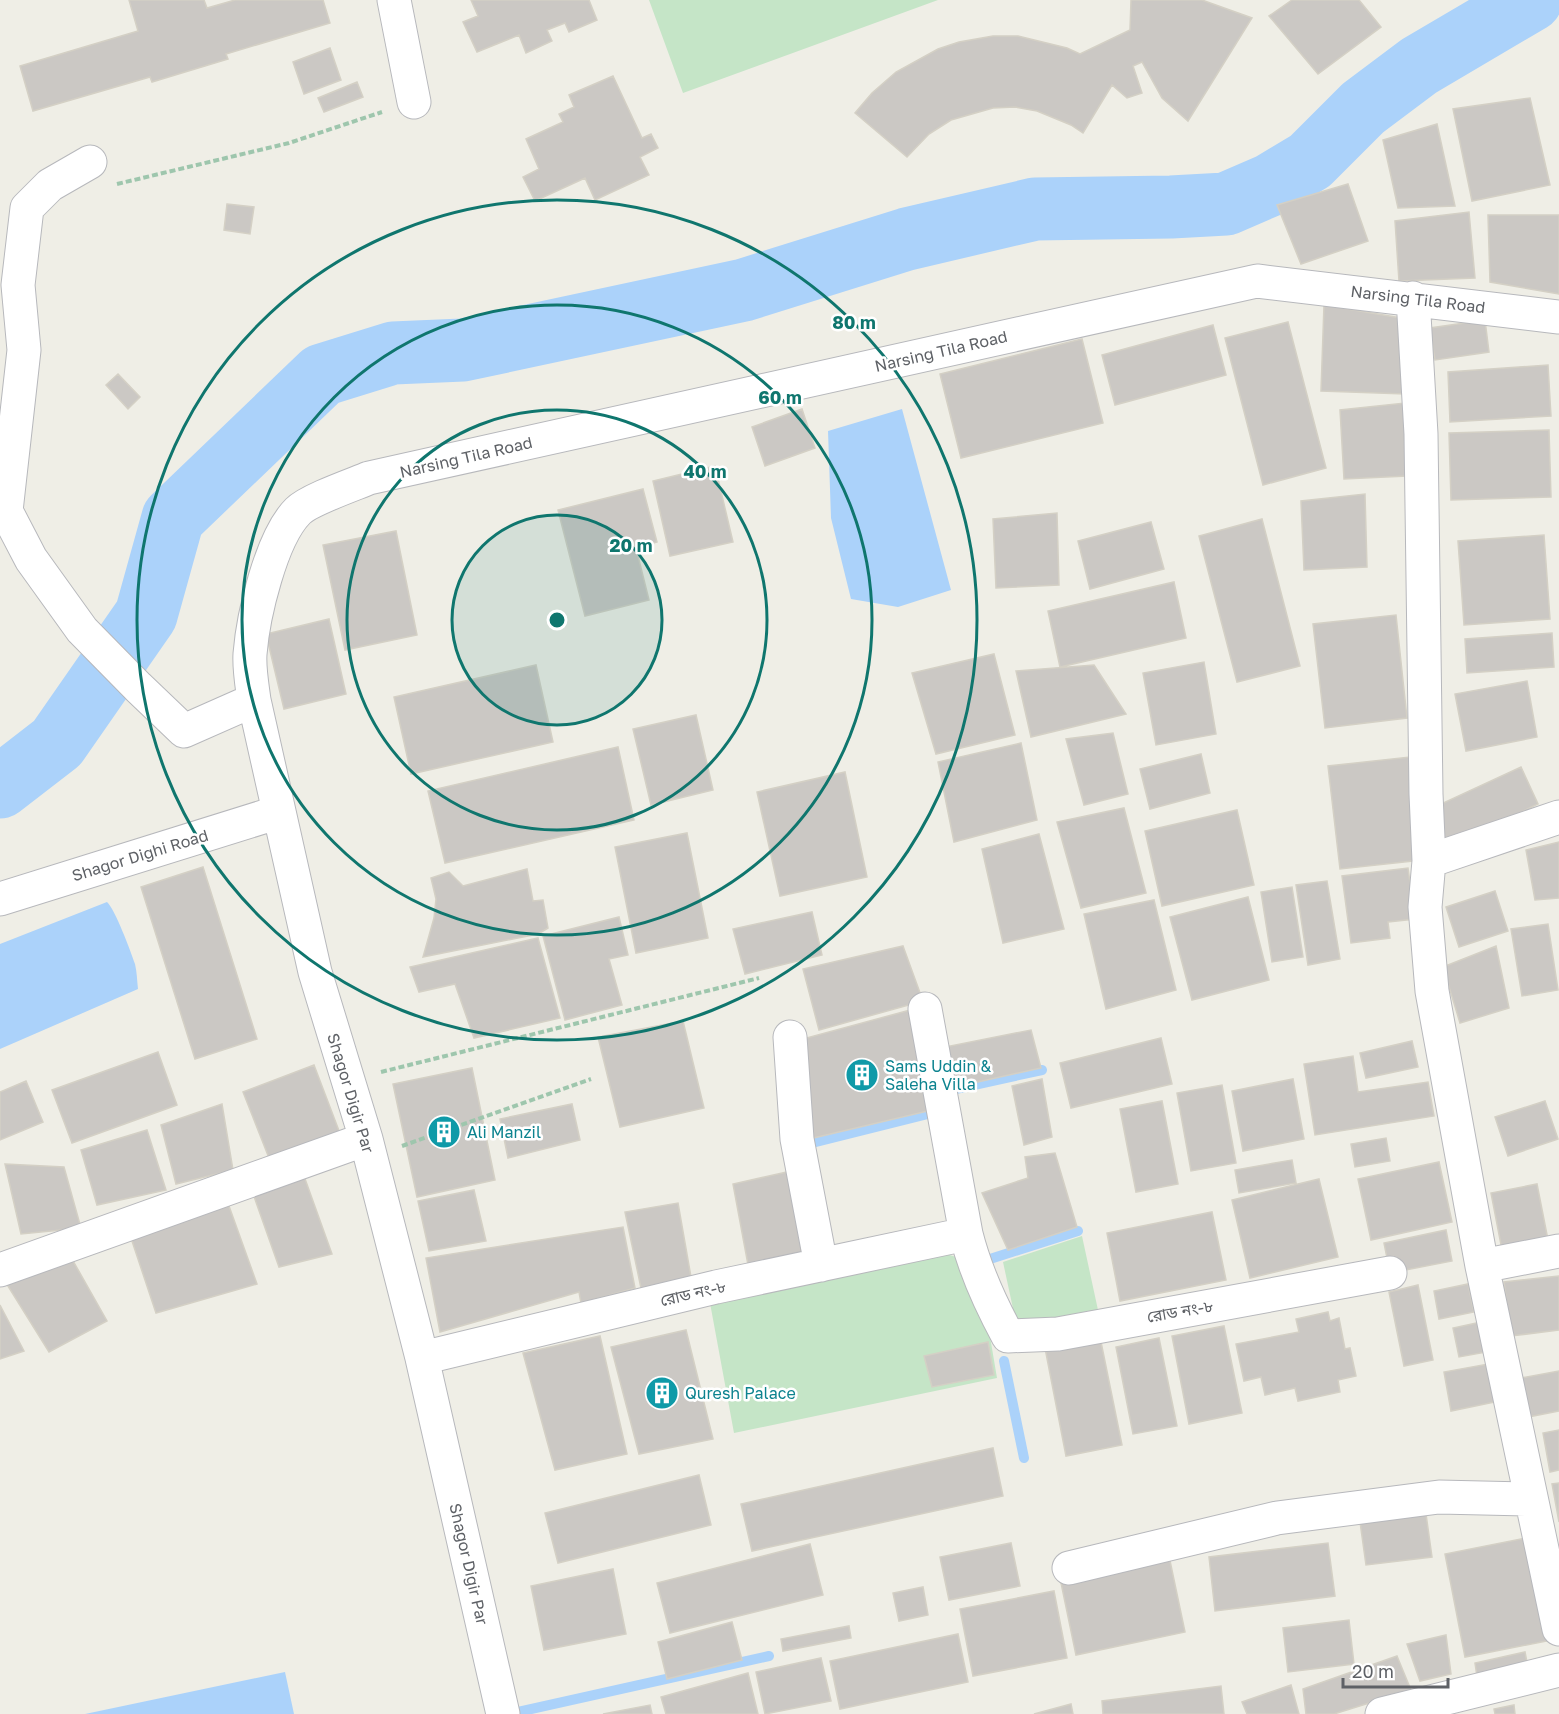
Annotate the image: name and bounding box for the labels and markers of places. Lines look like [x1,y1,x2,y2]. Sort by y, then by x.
centre of rings [547,610,567,630]
place label: Sams Uddin & Saleha Villa [885,1056,991,1094]
building icon: Sams Uddin & Saleha Villa [844,1057,880,1093]
building icon: Ali Manzil [426,1114,462,1150]
place label: Ali Manzil [467,1122,541,1142]
building icon: Quresh Palace [644,1375,680,1411]
place label: Quresh Palace [685,1383,796,1403]

